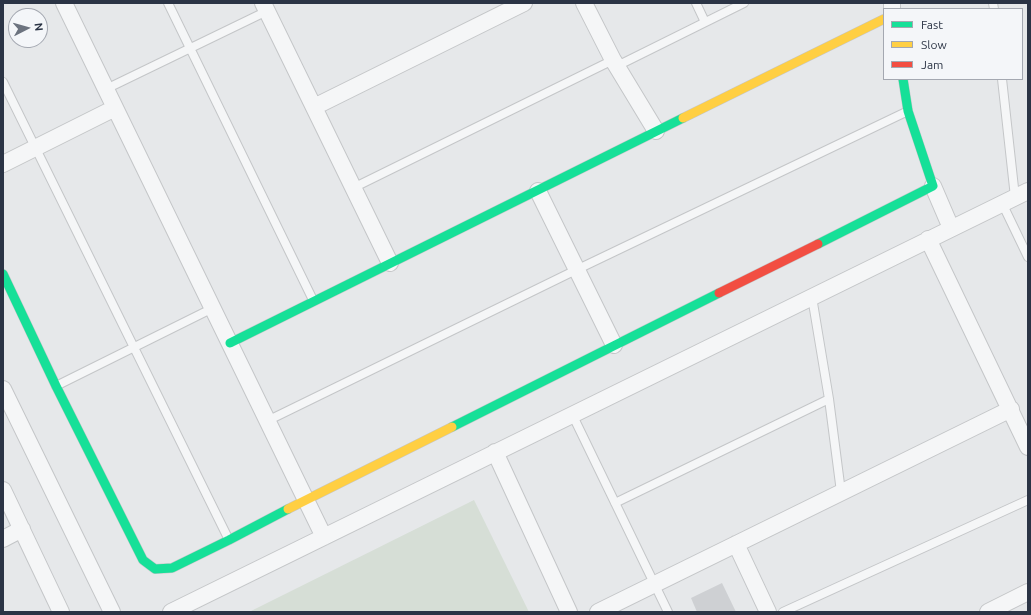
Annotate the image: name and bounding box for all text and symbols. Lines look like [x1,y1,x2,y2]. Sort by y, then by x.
north arrow [8,8,48,48]
legend [883,8,1023,80]
text: Fast [921,18,943,31]
text: N [33,22,45,32]
text: Slow [921,38,947,51]
text: Jam [921,58,943,71]

